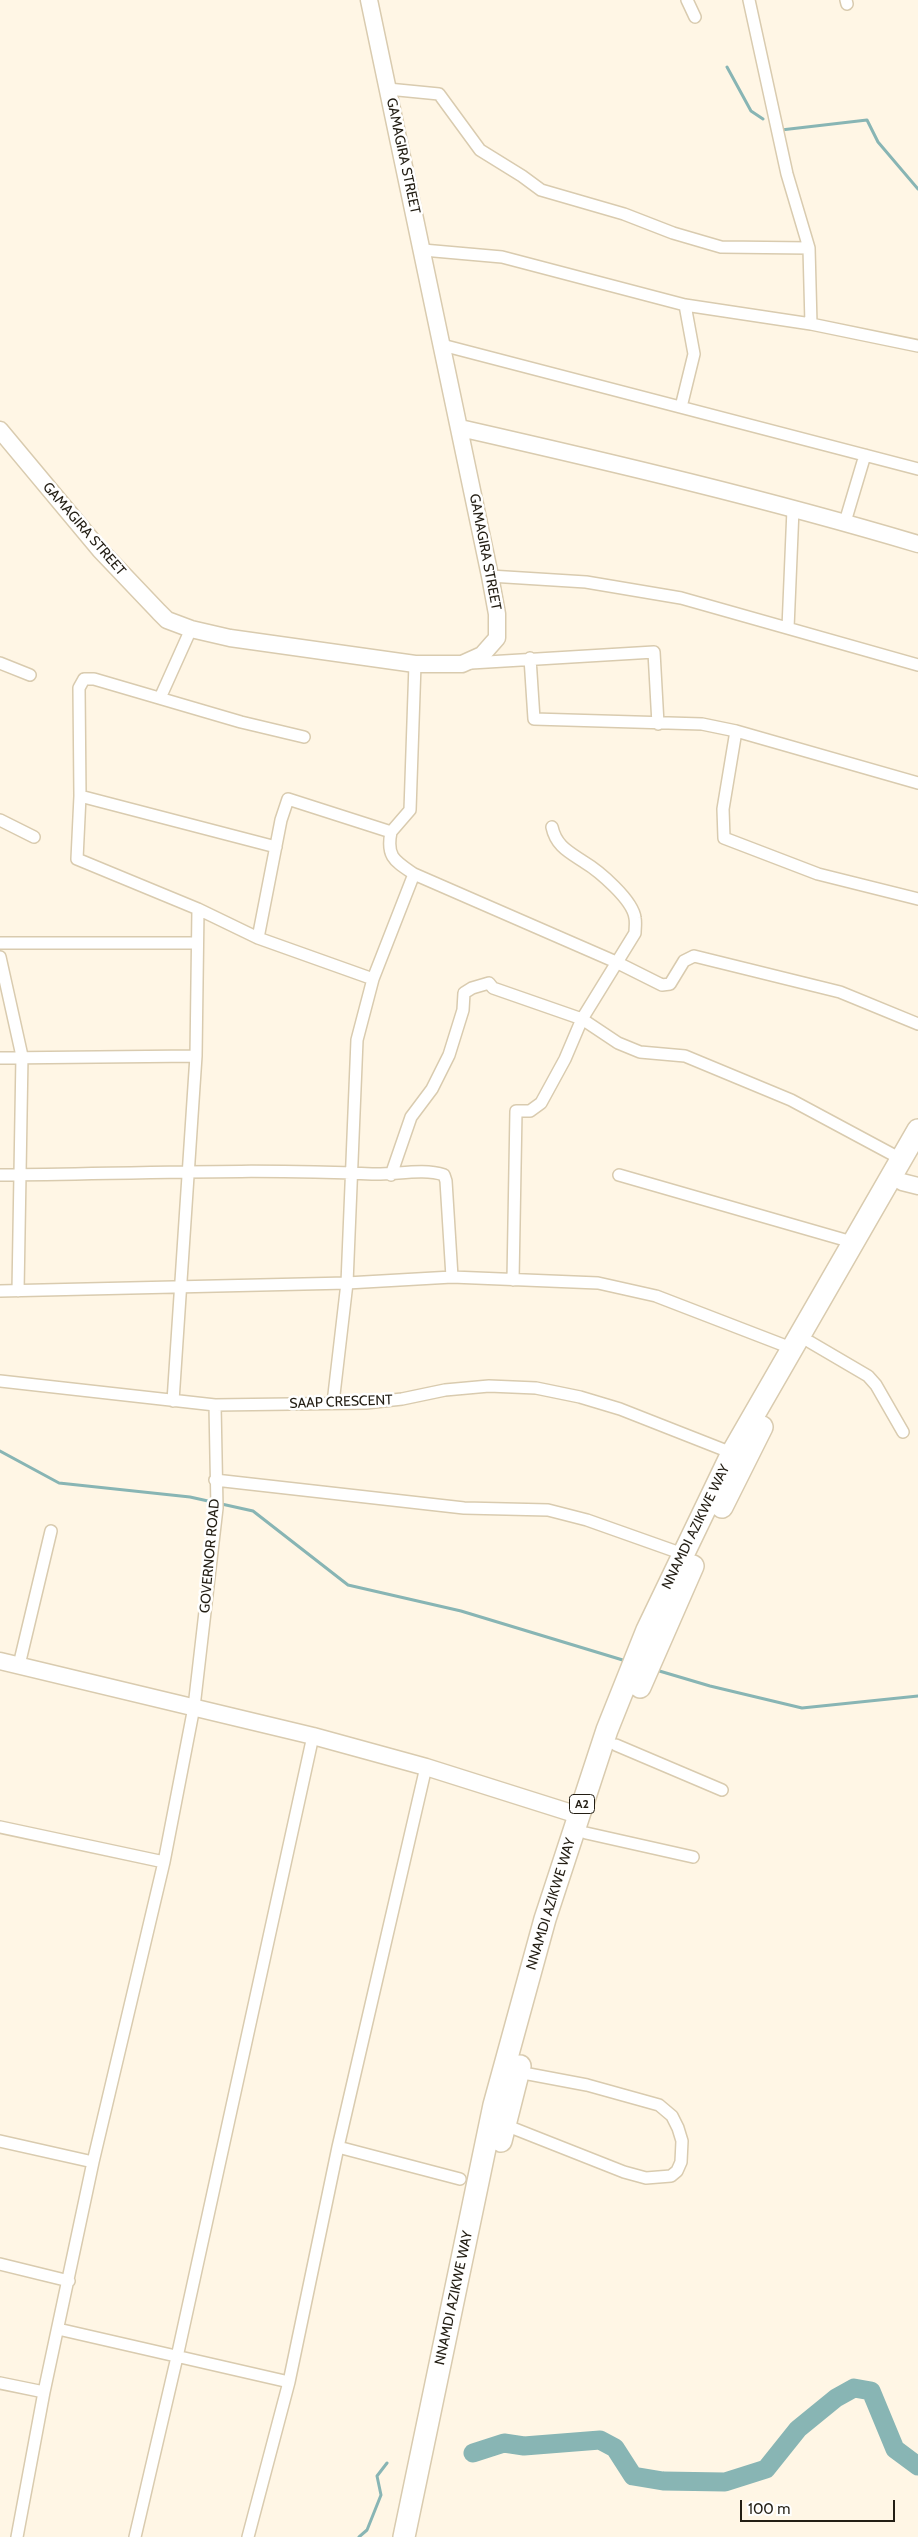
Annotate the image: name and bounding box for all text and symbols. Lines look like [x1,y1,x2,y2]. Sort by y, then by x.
street label: GAMAGIRA STREET [383,96,423,216]
street label: GAMAGIRA STREET [39,479,129,579]
street label: GAMAGIRA STREET [465,492,505,612]
street label: SAAP CRESCENT [289,1392,393,1412]
street label: NNAMDI AZIKWE WAY [658,1462,734,1592]
street label: GOVERNOR ROAD [197,1498,223,1614]
road number: A2 [570,1795,594,1814]
street label: NNAMDI AZIKWE WAY [523,1836,579,1972]
street label: NNAMDI AZIKWE WAY [432,2229,476,2367]
scale bar [743,2490,898,2522]
text: 100 m [748,2500,790,2518]

